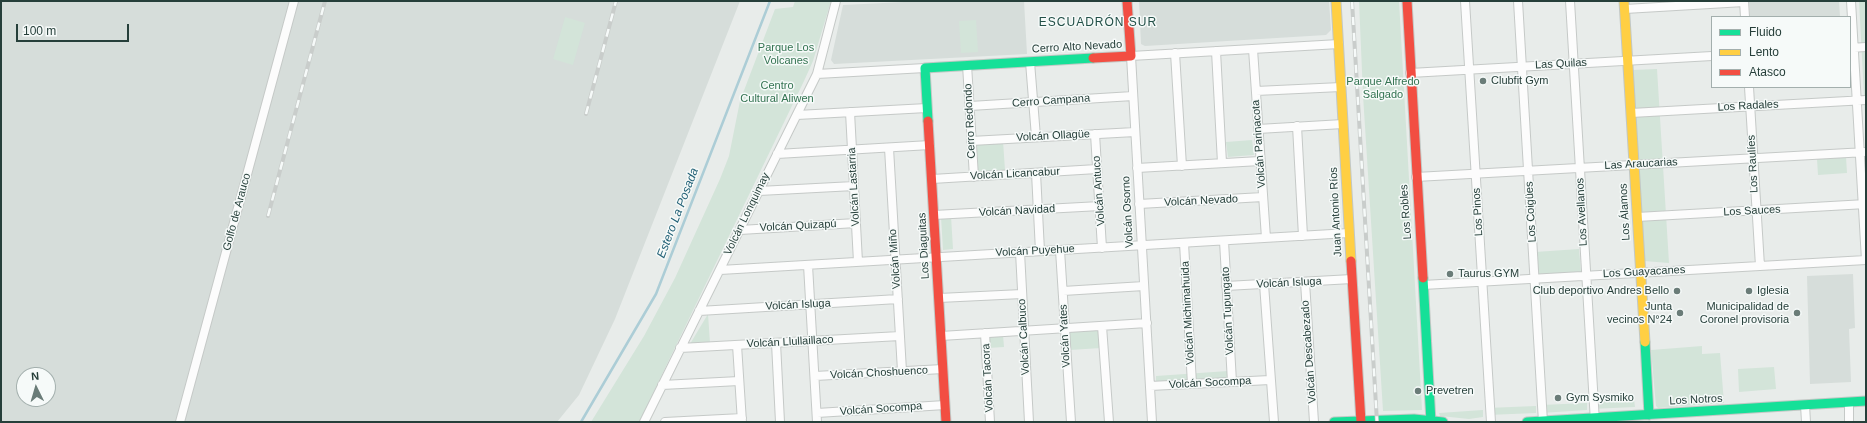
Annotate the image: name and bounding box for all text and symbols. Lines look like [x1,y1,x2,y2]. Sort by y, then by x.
scale bar [18,16,131,42]
district label: ESCUADRÓN SUR [1039,16,1157,30]
legend [1711,16,1851,88]
text: 100 m [23,24,56,38]
text: Fluido [1749,25,1782,39]
street label: Cerro Alto Nevado [1031,38,1123,56]
park label: Parque Los Volcanes [758,41,814,67]
text: Lento [1749,45,1779,59]
street label: Las Quilas [1535,56,1587,72]
text: Atasco [1749,65,1786,79]
place label: Clubfit Gym [1491,74,1548,88]
park label: Parque Alfredo Salgado [1346,75,1420,101]
marker: Clubfit Gym [1478,76,1488,86]
park label: Centro Cultural Aliwen [740,79,814,105]
street label: Cerro Redondo [961,83,979,159]
street label: Cerro Campana [1012,92,1090,110]
street label: Los Radales [1717,98,1779,114]
street label: Volcán Parinacota [1249,99,1269,189]
street label: Volcán Ollagüe [1016,127,1090,145]
street label: Los Raulíes [1745,135,1761,193]
street label: Volcán Lastarria [845,147,863,227]
street label: Volcán Antuco [1090,155,1108,227]
street label: Las Araucarias [1604,155,1678,173]
street label: Volcán Licancabur [970,165,1060,183]
water label: Estero La Posada [654,166,702,260]
street label: Juan Antonio Ríos [1327,167,1345,257]
street label: Volcán Lonquimay [721,171,773,257]
street label: Golfo de Arauco [220,172,254,252]
street label: Volcán Osorno [1120,176,1136,248]
street label: Los Avellanos [1574,178,1590,246]
street label: Los Coigües [1523,181,1539,243]
street label: Los Álamos [1617,183,1633,241]
street label: Los Robles [1397,184,1415,240]
street label: Los Pinos [1470,188,1486,236]
street label: Volcán Nevado [1164,192,1238,210]
street label: Volcán Navidad [978,202,1056,220]
street label: Los Sauces [1723,203,1781,219]
street label: Los Diaguitas [916,212,932,280]
street label: Volcán Quizapú [759,217,837,235]
street label: Volcán Miño [886,229,904,289]
street label: Volcán Puyehue [995,242,1075,260]
street label: Volcán Michimahuida [1179,261,1197,365]
street label: Los Guayacanes [1602,263,1686,281]
street label: Volcán Tupungato [1219,267,1237,355]
place label: Taurus GYM [1458,267,1519,281]
marker: Taurus GYM [1445,269,1455,279]
street label: Volcán Isluga [1256,275,1322,291]
place label: Club deportivo Andres Bello [1533,284,1669,298]
place label: Iglesia [1757,284,1789,298]
marker: Club deportivo Andres Bello [1672,286,1682,296]
marker: Iglesia [1744,286,1754,296]
street label: Volcán Isluga [765,297,831,313]
street label: Volcán Calbuco [1015,298,1033,376]
street label: Volcán Descabezado [1299,300,1319,404]
place label: Junta vecinos N°24 [1607,300,1672,326]
place label: Municipalidad de Coronel provisoria [1700,300,1789,326]
street label: Volcán Yates [1057,304,1073,368]
marker: Junta vecinos N°24 [1675,308,1685,318]
marker: Municipalidad de Coronel provisoria [1792,308,1802,318]
street label: Volcán Llullaillaco [746,333,834,351]
street label: Volcán Tacora [980,343,996,413]
street label: Volcán Choshuenco [830,364,928,382]
north arrow [16,367,56,407]
text: N [31,370,40,382]
street label: Volcán Socompa [1168,374,1252,392]
place label: Prevetren [1426,384,1474,398]
marker: Prevetren [1413,386,1423,396]
place label: Gym Sysmiko [1566,391,1634,405]
street label: Los Notros [1669,392,1723,408]
marker: Gym Sysmiko [1553,393,1563,403]
street label: Volcán Socompa [839,400,923,418]

